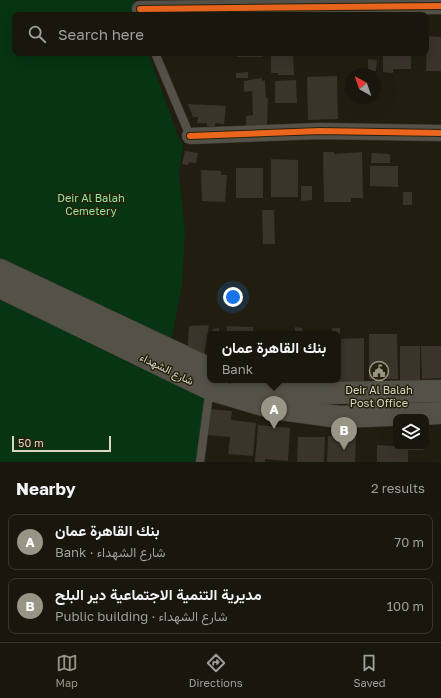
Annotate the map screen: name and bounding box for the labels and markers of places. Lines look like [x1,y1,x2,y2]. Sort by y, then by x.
public building icon: Deir Al Balah Post Office [368,360,390,382]
place label: Deir Al Balah Post Office [345,383,413,409]
pin: A [261,396,287,429]
pin: B [331,417,357,450]

